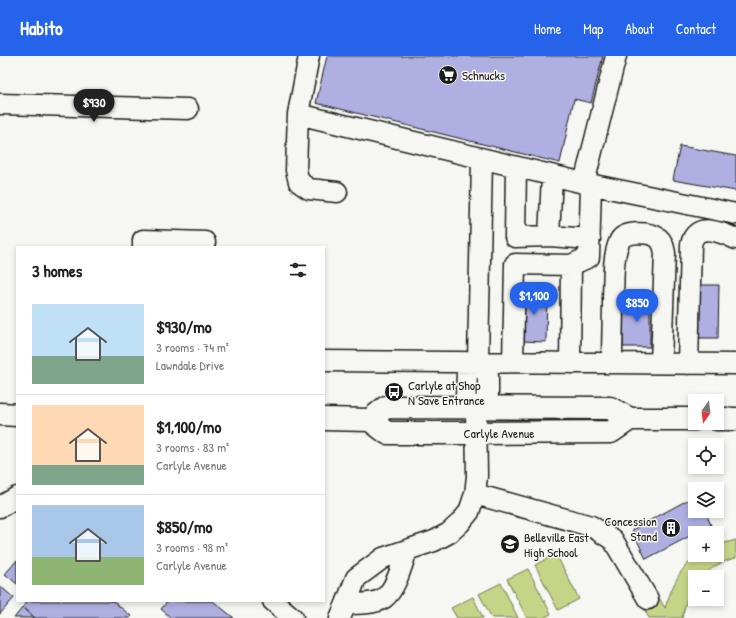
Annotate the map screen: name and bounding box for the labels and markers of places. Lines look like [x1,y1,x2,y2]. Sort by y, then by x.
supermarket icon: Schnucks [437,64,459,86]
place label: Schnucks [462,66,505,84]
pin: $930 [70,89,118,123]
pin: $1,100 [501,282,567,316]
pin: $850 [613,289,661,323]
place label: Carlyle at Shop N Save Entrance [408,376,485,409]
bus stop icon: Carlyle at Shop N Save Entrance [383,381,405,403]
place label: Concession Stand [605,512,657,545]
building icon: Concession Stand [660,517,682,539]
place label: Belleville East High School [524,528,589,561]
school or university icon: Belleville East High School [499,533,521,555]

